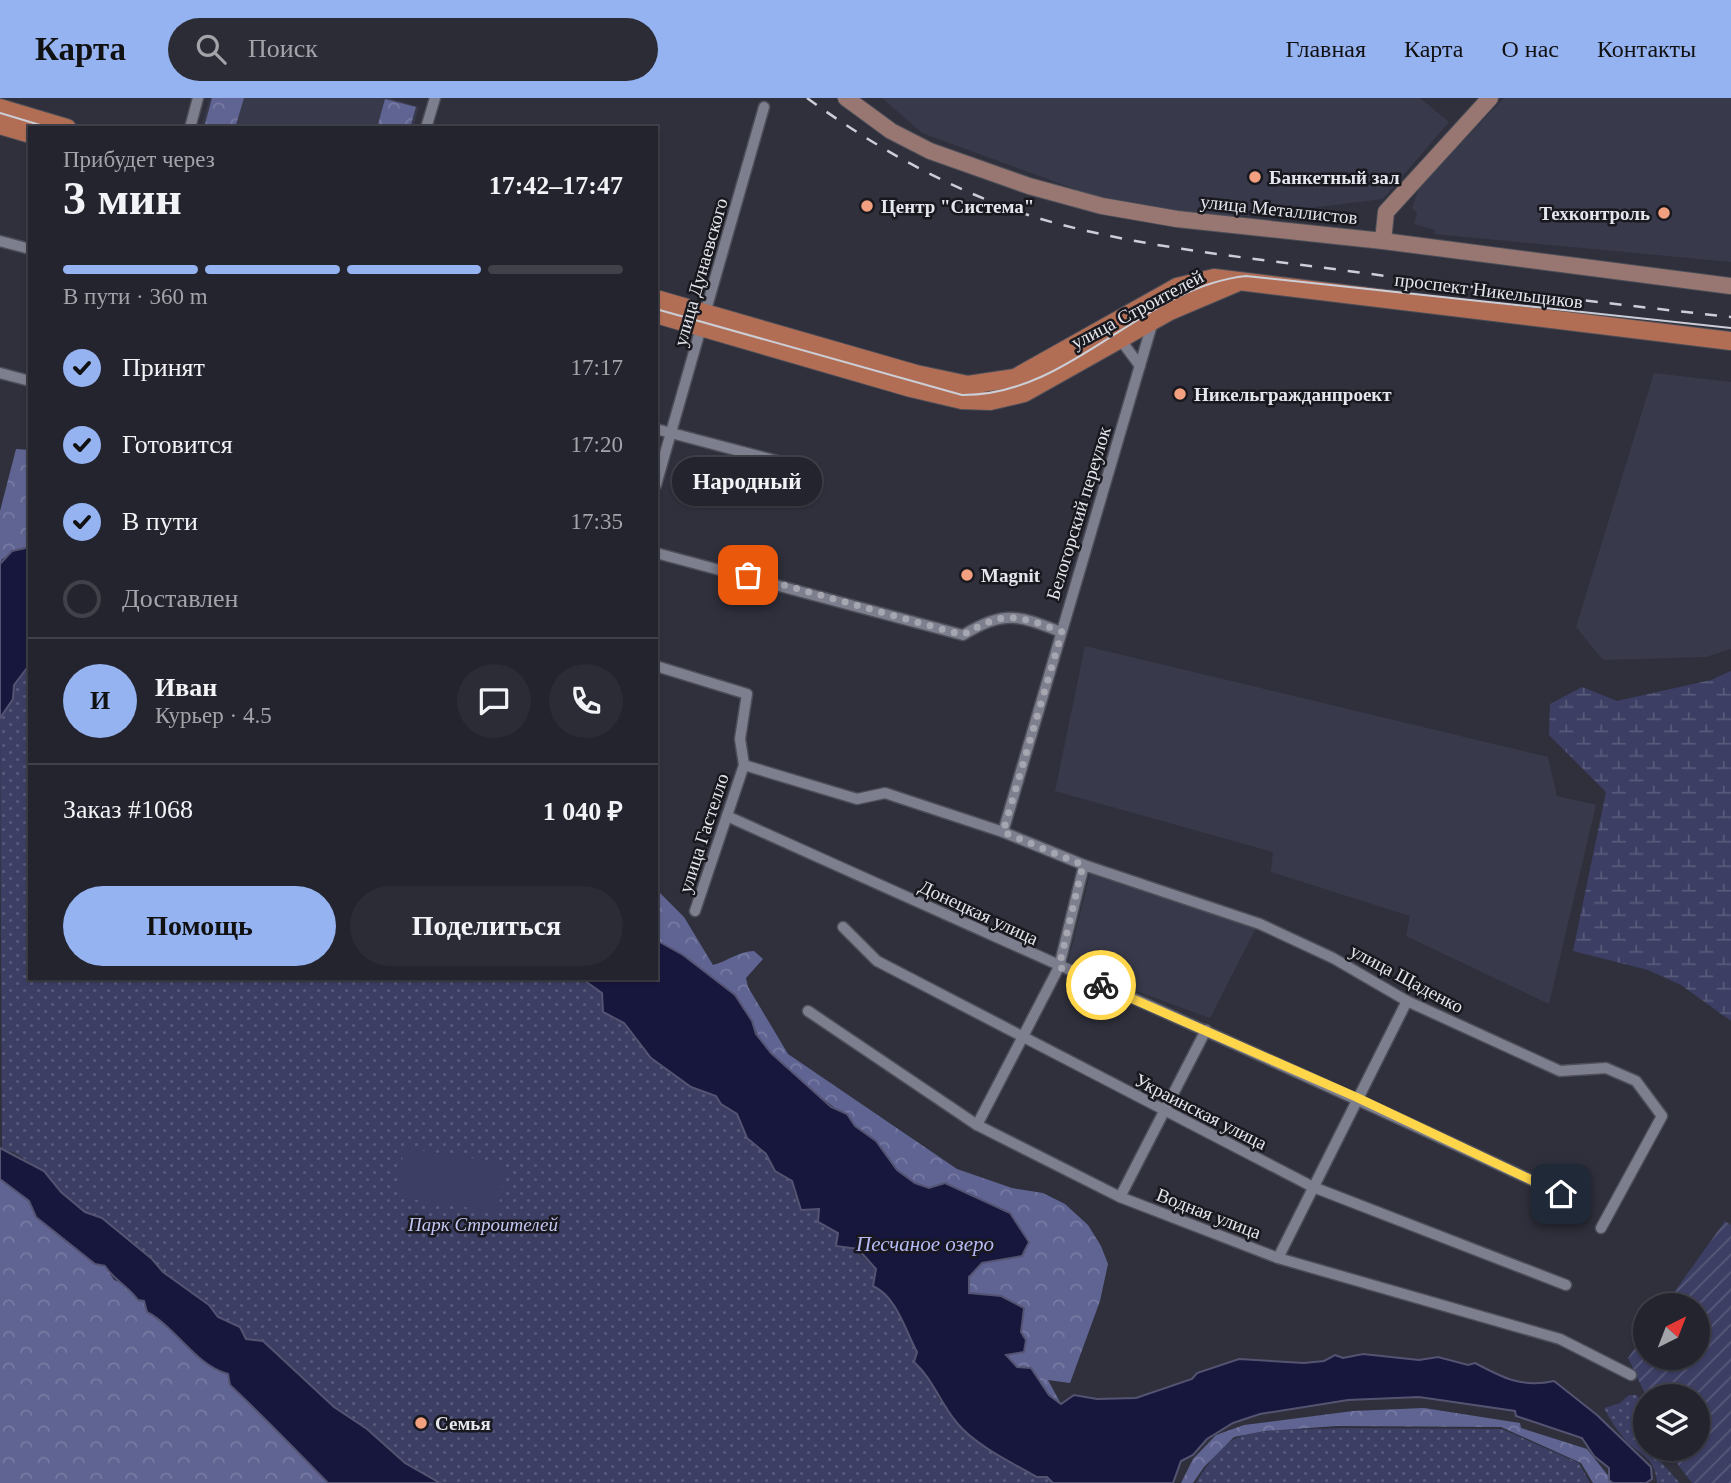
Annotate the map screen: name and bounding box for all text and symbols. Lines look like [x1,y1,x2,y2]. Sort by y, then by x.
search box [168,18,658,81]
icon: search [192,30,230,68]
text: Карта [35,31,126,67]
text: Поиск [248,34,318,63]
text: Главная [1285,36,1366,62]
text: Карта [1404,36,1463,62]
text: О нас [1501,36,1559,62]
text: Контакты [1597,36,1696,62]
text: Прибудет через [63,147,215,172]
place label: Банкетный зал [1269,167,1400,188]
marker: Банкетный зал [1247,169,1263,185]
text: 17:42–17:47 [489,171,623,200]
text: 3 мин [63,173,182,224]
street label: улица Металлистов [1199,191,1359,228]
street label: улица Дунаевского [669,196,732,349]
place label: Центр "Система" [881,196,1034,217]
marker: Центр "Система" [859,198,875,214]
place label: Техконтроль [1539,203,1650,224]
marker: Техконтроль [1656,205,1672,221]
street label: улица Строителей [1068,266,1207,353]
street label: проспект Никельщиков [1394,269,1584,312]
text: В пути · 360 m [63,284,208,309]
icon: check [63,349,101,387]
text: Принят [122,353,205,382]
text: 17:17 [571,355,623,380]
place label: Никельгражданпроект [1194,384,1392,405]
marker: Никельгражданпроект [1172,386,1188,402]
street label: Белогорский переулок [1042,423,1115,602]
icon: check [63,426,101,464]
text: Готовится [122,430,233,459]
text: 17:20 [571,432,623,457]
callout: Народный [673,456,823,505]
text: Народный [692,469,802,494]
icon: check [63,503,101,541]
text: В пути [122,507,198,536]
text: 17:35 [571,509,623,534]
pin [718,545,778,605]
icon: bag [729,556,767,594]
place label: Magnit [981,565,1041,586]
marker: Magnit [959,567,975,583]
text: Доставлен [122,584,239,613]
button: chat [457,664,531,738]
button: phone [549,664,623,738]
text: Иван [155,673,217,702]
text: И [90,686,110,715]
text: Курьер · 4.5 [155,703,272,728]
street label: улица Гастелло [674,771,733,895]
text: Заказ #1068 [63,795,193,824]
text: 1 040 ₽ [543,797,623,826]
street label: Донецкая улица [916,876,1042,949]
button: Помощь [63,886,336,966]
button: Поделиться [350,886,623,966]
street label: улица Щаденко [1347,940,1467,1017]
courier [1066,950,1136,1020]
icon: bike [1082,966,1120,1004]
street label: Украинская улица [1131,1069,1271,1154]
pin [1531,1164,1591,1224]
icon: home [1542,1175,1580,1213]
street label: Водная улица [1154,1184,1265,1243]
park label: Парк Строителей [407,1214,558,1235]
water label: Песчаное озеро [855,1232,994,1256]
north arrow [1633,1293,1710,1370]
map controls [1633,1293,1710,1461]
button: layers [1633,1384,1710,1461]
place label: Семья [435,1413,491,1434]
marker: Семья [413,1415,429,1431]

